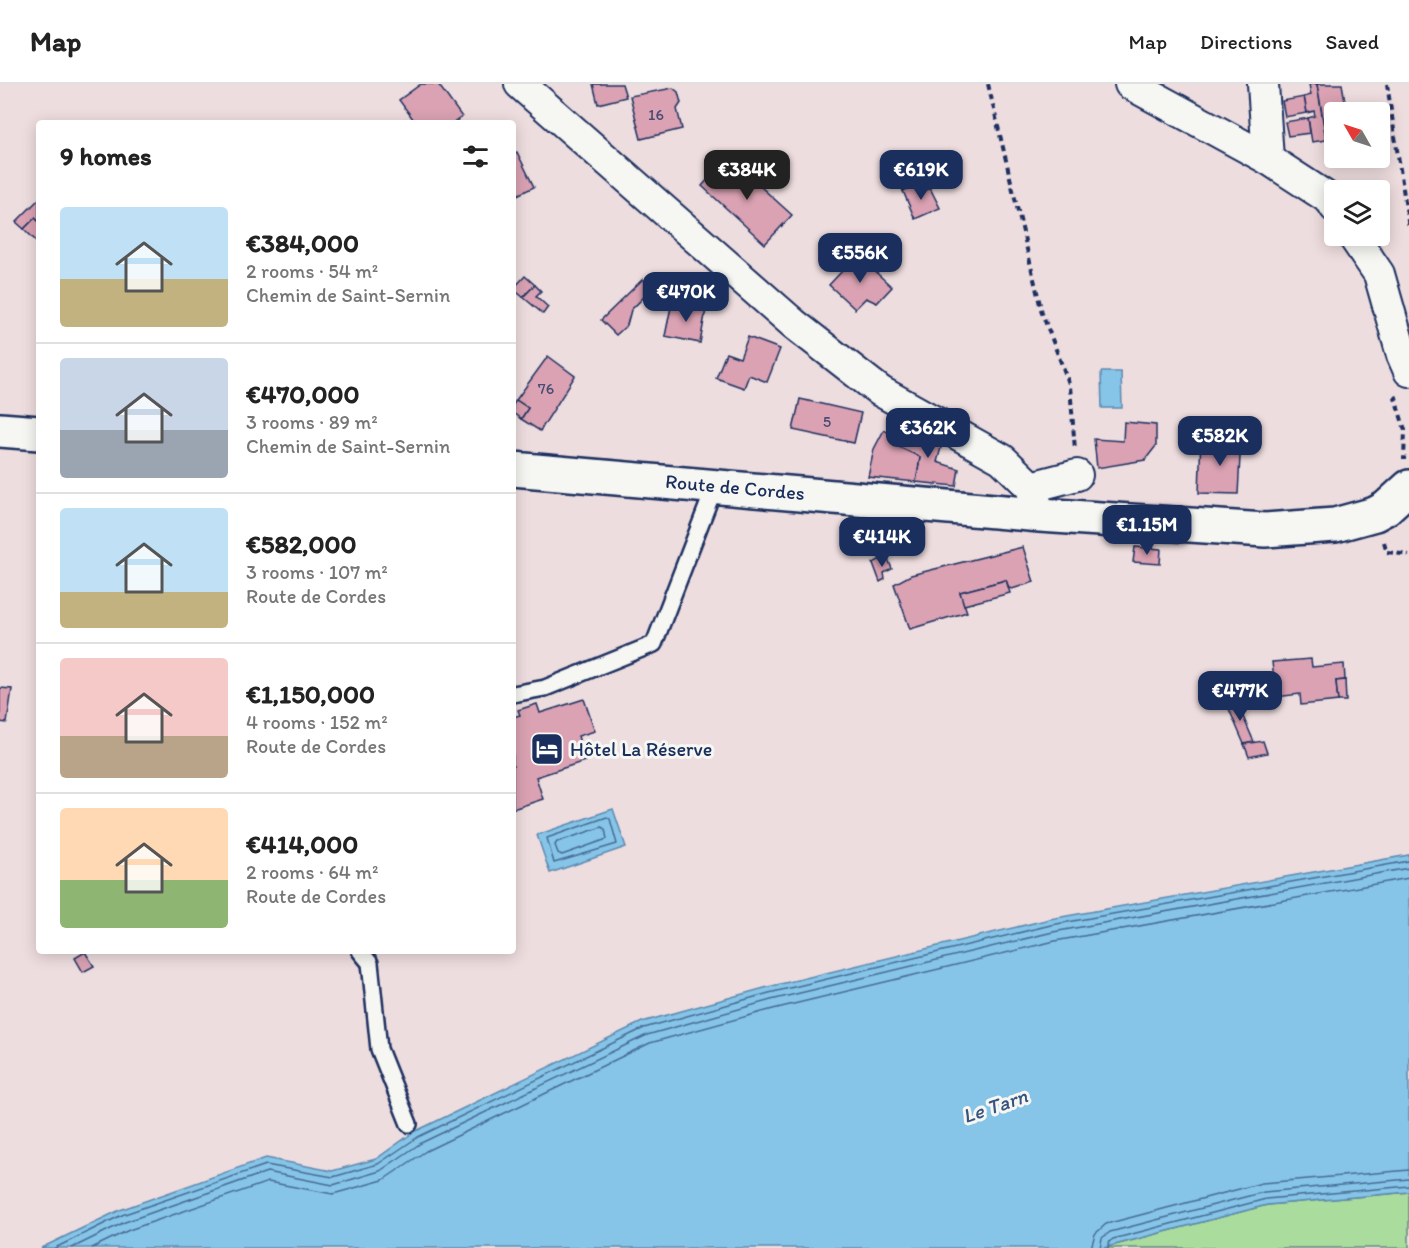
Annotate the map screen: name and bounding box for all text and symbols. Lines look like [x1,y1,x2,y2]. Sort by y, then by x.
text: Map [30,24,81,58]
text: Map [1129,29,1167,54]
text: Directions [1200,29,1292,54]
text: Saved [1325,29,1379,54]
north arrow [1324,102,1390,168]
map controls [1324,102,1390,246]
house number: 16 [648,105,664,124]
text: 9 homes [60,140,152,172]
icon: filters [459,140,492,173]
pin: €384K [705,150,789,201]
pin: €619K [879,150,963,201]
text: €384K [718,157,776,181]
text: €619K [894,157,948,181]
button: layers [1324,180,1390,246]
text: €384,000 [246,227,359,259]
icon: home [108,231,180,303]
pin: €556K [818,233,902,284]
text: €556K [832,240,888,264]
text: 2 rooms · 54 m² [246,259,378,283]
pin: €470K [644,272,728,323]
text: €470K [657,279,715,303]
text: Chemin de Saint-Sernin [246,283,450,307]
text: €470,000 [246,378,360,410]
house number: 76 [538,379,554,398]
icon: home [108,382,180,454]
pin: €362K [886,408,970,459]
text: 3 rooms · 89 m² [246,410,378,434]
house number: 5 [823,412,831,431]
text: €362K [900,415,956,439]
pin: €582K [1178,416,1262,467]
text: €582K [1192,423,1248,447]
text: Chemin de Saint-Sernin [246,434,450,458]
street label: Route de Cordes [664,469,806,505]
pin: €1.15M [1098,505,1196,556]
text: €1.15M [1116,512,1178,536]
pin: €414K [840,517,924,568]
text: €414K [853,524,911,548]
text: €582,000 [246,528,357,560]
icon: home [108,532,180,604]
text: 3 rooms · 107 m² [246,560,388,584]
text: Route de Cordes [246,584,386,608]
pin: €477K [1198,671,1282,722]
text: €1,150,000 [246,678,375,710]
text: €477K [1212,678,1268,702]
icon: home [108,682,180,754]
text: 4 rooms · 152 m² [246,710,388,734]
hotel icon: Hôtel La Réserve [529,731,565,767]
text: Route de Cordes [246,734,386,758]
place label: Hôtel La Réserve [570,737,712,761]
text: €414,000 [246,828,358,860]
icon: home [108,832,180,904]
text: 2 rooms · 64 m² [246,860,378,884]
text: Route de Cordes [246,884,386,908]
water label: Le Tarn [959,1083,1031,1128]

